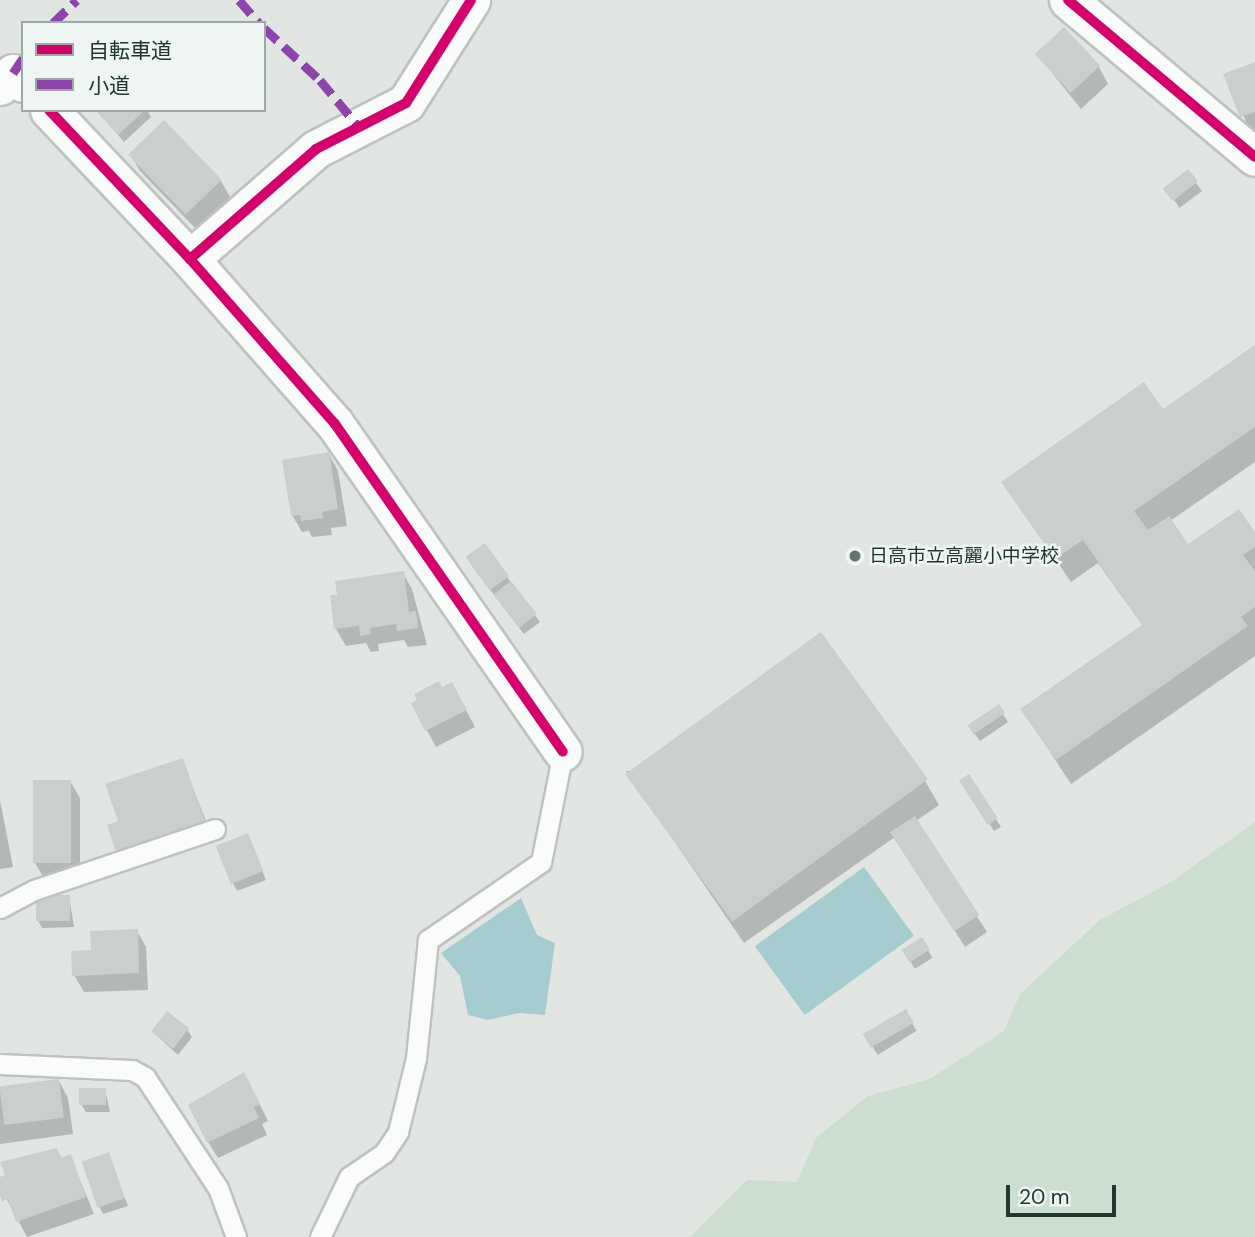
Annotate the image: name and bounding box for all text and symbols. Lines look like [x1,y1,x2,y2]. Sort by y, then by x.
legend [21,21,266,112]
text: 自転車道 [88,37,172,65]
text: 小道 [88,72,130,100]
place label: 日高市立高麗小中学校 [869,545,1059,567]
marker: 日高市立高麗小中学校 [847,548,863,564]
scale bar [1010,1170,1120,1214]
text: 20 m [1019,1183,1070,1211]

